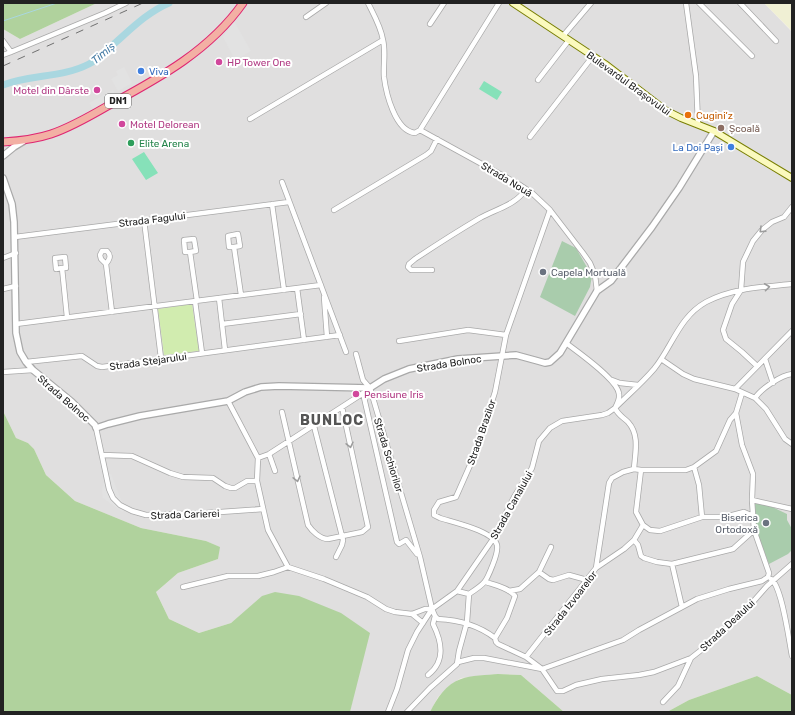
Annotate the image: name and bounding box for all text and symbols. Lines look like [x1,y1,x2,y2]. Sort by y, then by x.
water label: Timiș [89,40,118,67]
street label: Bulevardul Brașovului [584,49,673,118]
marker: HP Tower One [214,57,224,67]
place label: HP Tower One [227,57,291,69]
marker: Viva [136,66,146,76]
place label: Viva [149,66,169,78]
place label: Motel din Dârste [13,85,89,97]
marker: Motel din Dârste [92,85,102,95]
road number: DN1 [105,94,131,108]
marker: Cugini'z [683,110,693,120]
place label: Cugini'z [696,110,733,122]
marker: Motel Delorean [117,119,127,129]
place label: Motel Delorean [130,119,200,131]
marker: Școală [716,123,726,133]
place label: Școală [729,123,760,135]
marker: Elite Arena [126,138,136,148]
place label: Elite Arena [139,138,189,150]
place label: La Doi Pași [673,142,723,154]
marker: La Doi Pași [726,142,736,152]
street label: Strada Nouă [479,160,534,200]
street label: Strada Fagului [118,210,186,230]
one-way arrow [759,225,767,233]
marker: Capela Mortuală [538,267,548,277]
place label: Capela Mortuală [551,267,626,279]
one-way arrow [764,283,770,292]
street label: Strada Stejarului [109,351,187,373]
street label: Strada Bolnoc [416,353,483,375]
street label: Strada Bolnoc [35,373,92,425]
marker: Pensiune Iris [351,389,361,399]
place label: Pensiune Iris [364,389,424,401]
street label: Strada Brazilor [465,398,499,467]
district label: BUNLOC [300,412,364,429]
street label: Strada Schiorilor [371,416,405,494]
one-way arrow [346,442,354,448]
street label: Strada Canalului [488,469,536,542]
one-way arrow [293,476,301,482]
street label: Strada Carierei [150,508,220,522]
place label: Biserica Ortodoxă [715,512,758,536]
marker: Biserica Ortodoxă [761,518,771,528]
street label: Strada Izvoarelor [542,569,600,638]
street label: Strada Dealului [698,597,758,654]

